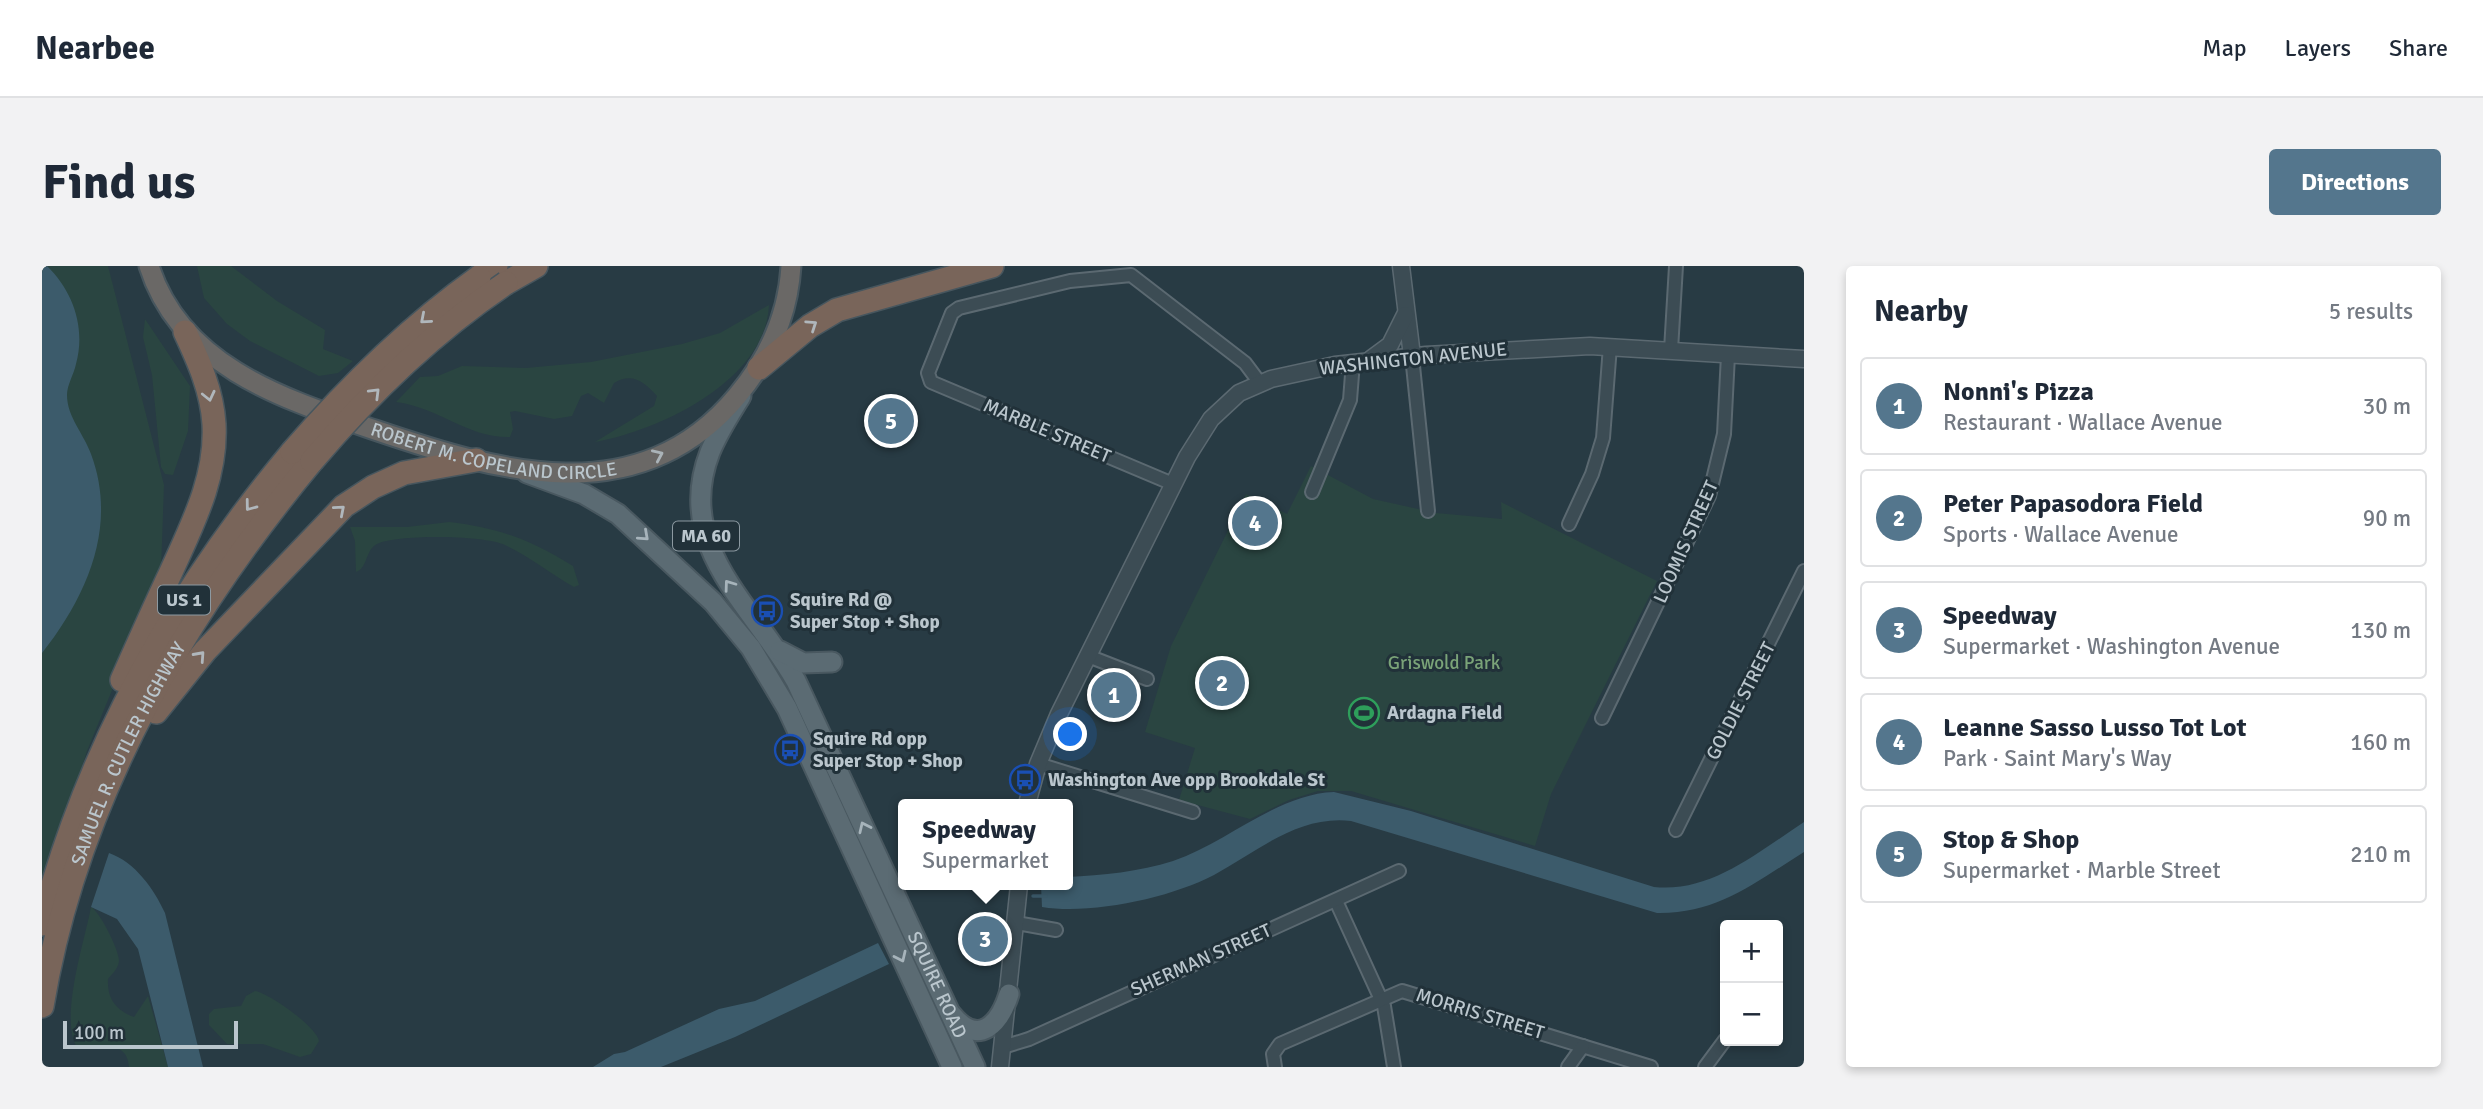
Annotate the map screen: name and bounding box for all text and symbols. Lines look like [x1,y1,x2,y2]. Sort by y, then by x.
text: Nearbee [35,28,155,69]
text: Map [2202,33,2247,63]
text: Layers [2285,33,2351,63]
text: Share [2389,33,2448,63]
button: Directions [2269,149,2441,215]
text: Find us [42,152,195,212]
text: Nearby [1874,293,1968,330]
text: 5 results [2329,297,2413,326]
one-way arrow [420,311,433,323]
one-way arrow [804,321,817,333]
street label: WASHINGTON AVENUE [1318,337,1508,381]
text: Nonni's Pizza [1943,376,2094,408]
one-way arrow [366,388,379,401]
one-way arrow [201,390,215,402]
text: 1 [1893,392,1905,421]
text: 30 m [2363,392,2411,421]
street label: MARBLE STREET [980,393,1115,469]
pin: 5 [868,395,914,447]
text: Restaurant · Wallace Avenue [1943,408,2223,437]
street label: ROBERT M. COPELAND CIRCLE [367,417,619,485]
one-way arrow [651,449,664,463]
street label: LOOMIS STREET [1648,476,1724,607]
text: Peter Papasodora Field [1943,488,2203,520]
pin: 4 [1232,497,1278,549]
one-way arrow [245,498,258,510]
text: 2 [1893,504,1905,533]
text: 90 m [2363,504,2411,533]
one-way arrow [331,506,344,518]
text: Sports · Wallace Avenue [1943,520,2179,549]
road number: MA 60 [673,522,739,550]
one-way arrow [636,528,649,540]
one-way arrow [725,580,737,593]
road number: US 1 [158,586,210,614]
place label: Squire Rd @ Super Stop + Shop [790,588,940,634]
bus stop icon: Squire Rd @ Super Stop + Shop [750,594,784,628]
text: Speedway [1943,600,2057,632]
text: 3 [1893,616,1905,645]
text: 130 m [2350,616,2411,645]
text: Supermarket · Washington Avenue [1943,632,2280,661]
street label: SAMUEL R. CUTLER HIGHWAY [66,637,191,869]
street label: GOLDIE STREET [1701,638,1781,764]
one-way arrow [192,651,204,664]
park label: Griswold Park [1388,651,1501,675]
pin: 2 [1199,657,1245,709]
pin: 1 [1091,669,1137,721]
sports icon: Ardagna Field [1347,696,1381,730]
place label: Ardagna Field [1387,701,1502,725]
text: Leanne Sasso Lusso Tot Lot [1943,712,2246,744]
your location [1053,717,1087,751]
place label: Squire Rd opp Super Stop + Shop [813,727,963,773]
text: 4 [1893,728,1905,757]
text: 160 m [2350,728,2411,757]
bus stop icon: Squire Rd opp Super Stop + Shop [773,733,807,767]
text: Park · Saint Mary's Way [1943,744,2171,773]
bus stop icon: Washington Ave opp Brookdale St [1008,763,1042,797]
place label: Washington Ave opp Brookdale St [1048,768,1325,792]
popup [898,799,1073,890]
text: Speedway [922,814,1036,846]
one-way arrow [858,822,872,834]
text: Stop & Shop [1943,824,2079,856]
text: 5 [1893,840,1905,869]
text: 210 m [2350,840,2411,869]
text: Supermarket [922,846,1049,875]
text: Supermarket · Marble Street [1943,856,2221,885]
pin: 3 [962,913,1008,965]
street label: SHERMAN STREET [1127,918,1276,1002]
map controls [1720,920,1783,1046]
button: + [1720,920,1783,983]
street label: SQUIRE ROAD [902,928,972,1042]
one-way arrow [893,950,907,962]
street label: MORRIS STREET [1413,983,1548,1045]
button: − [1720,983,1783,1046]
scale bar [63,1018,238,1050]
text: 100 m [74,1021,124,1045]

